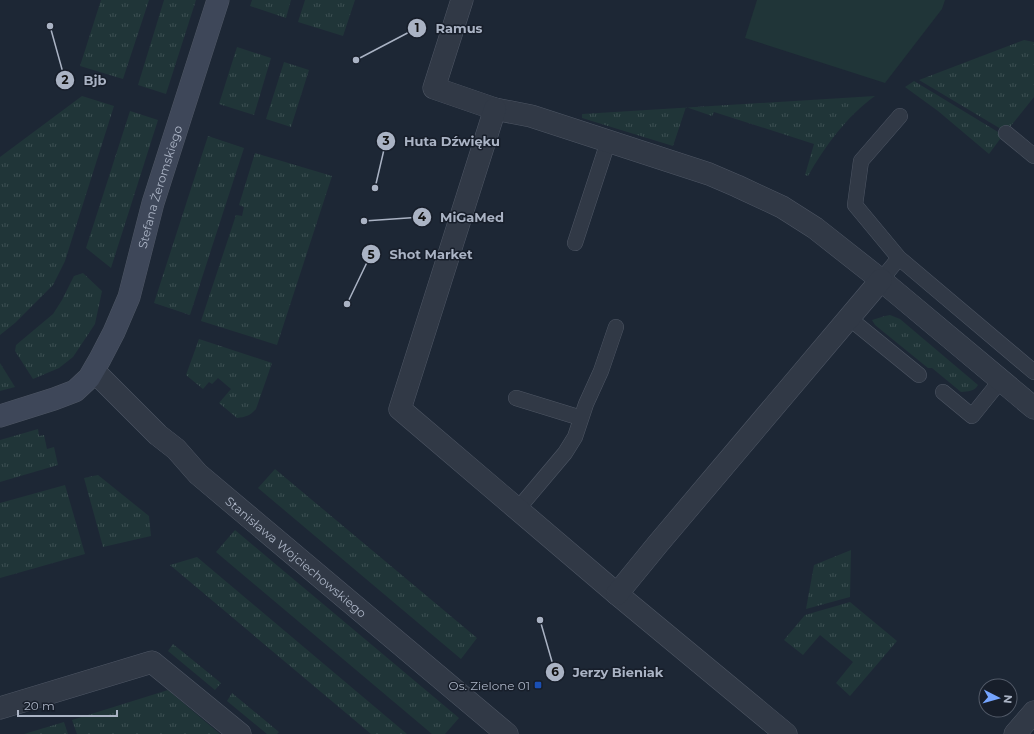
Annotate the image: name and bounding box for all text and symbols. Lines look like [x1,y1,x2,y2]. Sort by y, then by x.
callout: Ramus [407,16,490,41]
text: 1 [415,20,419,35]
text: Ramus [436,20,483,36]
callout: Bjb [55,68,114,93]
text: 2 [61,72,69,87]
text: Bjb [84,72,106,88]
street label: Stefana Żeromskiego [134,123,185,250]
callout: Huta Dźwięku [376,129,508,154]
text: 3 [381,133,390,148]
text: Huta Dźwięku [404,133,500,149]
callout: MiGaMed [412,205,512,230]
text: 4 [418,209,427,224]
text: MiGaMed [440,209,504,225]
callout: Shot Market [361,242,481,267]
text: Shot Market [389,246,473,262]
text: 5 [367,247,375,262]
street label: Stanisława Wojciechowskiego [223,493,370,620]
callout: Jerzy Bieniak [545,660,672,685]
text: 6 [551,664,559,679]
text: Jerzy Bieniak [572,664,664,680]
place label: Os. Zielone 01 [449,678,530,693]
north arrow [978,678,1018,718]
marker: Os. Zielone 01 [533,680,543,690]
scale bar [18,692,117,718]
text: N [1001,694,1015,704]
text: 20 m [24,698,55,713]

